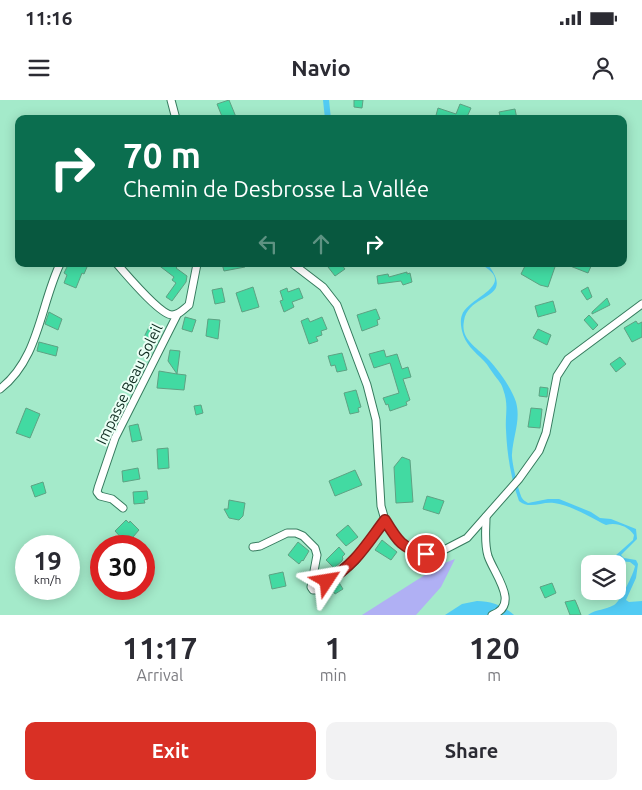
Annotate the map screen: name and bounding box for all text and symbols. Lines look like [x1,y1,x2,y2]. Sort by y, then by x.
text: 11:16 [25,7,73,29]
icon: menu [25,54,53,82]
icon: person [589,54,617,82]
text: Navio [291,55,351,80]
icon: right [40,135,105,200]
text: 70 m [123,135,201,175]
text: Chemin de Desbrosse La Vallée [123,176,429,201]
icon: left [254,230,282,258]
icon: ahead [307,230,335,258]
icon: right [360,230,388,258]
street label: Impasse Beau Soleil [92,321,166,447]
pin [405,533,447,575]
speed limit sign: 30 [90,535,155,600]
icon: arrive [412,540,440,568]
text: 19 [33,547,62,575]
position arrow [300,554,352,606]
map controls [581,555,626,600]
button: layers [581,555,626,600]
text: km/h [34,573,61,586]
text: 11:17 [122,631,197,665]
text: 1 [325,631,342,665]
text: 120 [469,631,520,665]
text: Arrival [137,666,183,684]
text: min [320,666,347,684]
text: m [487,666,501,684]
button: Exit [25,722,316,780]
button: Share [326,722,617,780]

